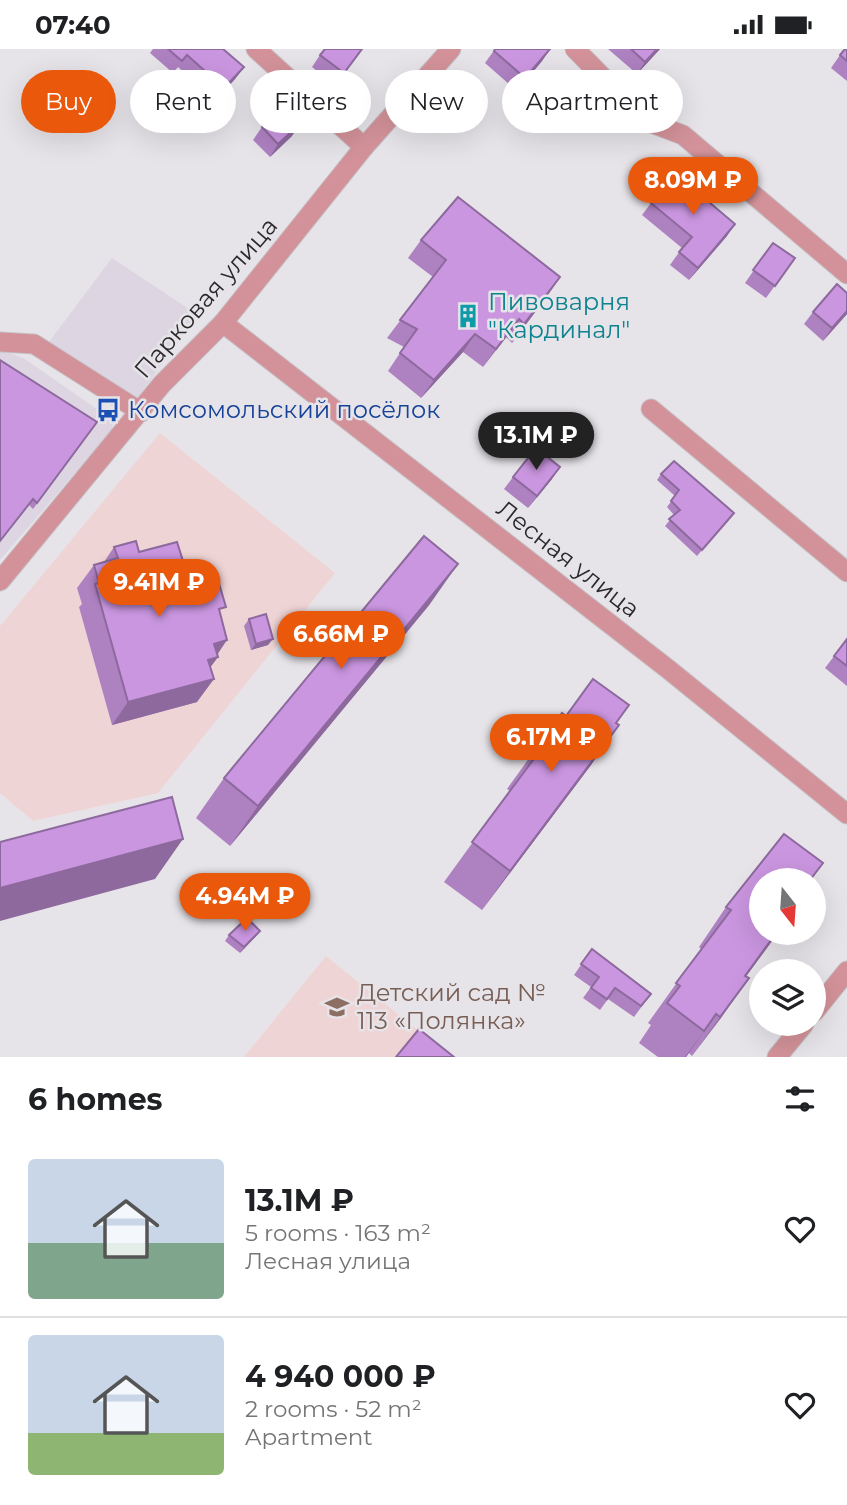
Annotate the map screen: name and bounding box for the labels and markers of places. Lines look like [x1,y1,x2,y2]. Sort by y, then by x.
pin: 8.09M ₽ [628,157,758,217]
place label: Пивоварня "Кардинал" [488,287,630,344]
building icon: Пивоварня "Кардинал" [454,302,482,330]
place label: Комсомольский посёлок [128,395,440,424]
bus stop icon: Комсомольский посёлок [94,396,122,424]
pin: 13.1M ₽ [471,413,601,472]
pin: 9.41M ₽ [94,559,224,619]
pin: 6.66M ₽ [276,611,406,671]
pin: 6.17M ₽ [486,715,616,774]
pin: 4.94M ₽ [180,873,310,933]
place label: Детский сад № 113 «Полянка» [357,978,546,1035]
school or university icon: Детский сад № 113 «Полянка» [323,993,351,1021]

